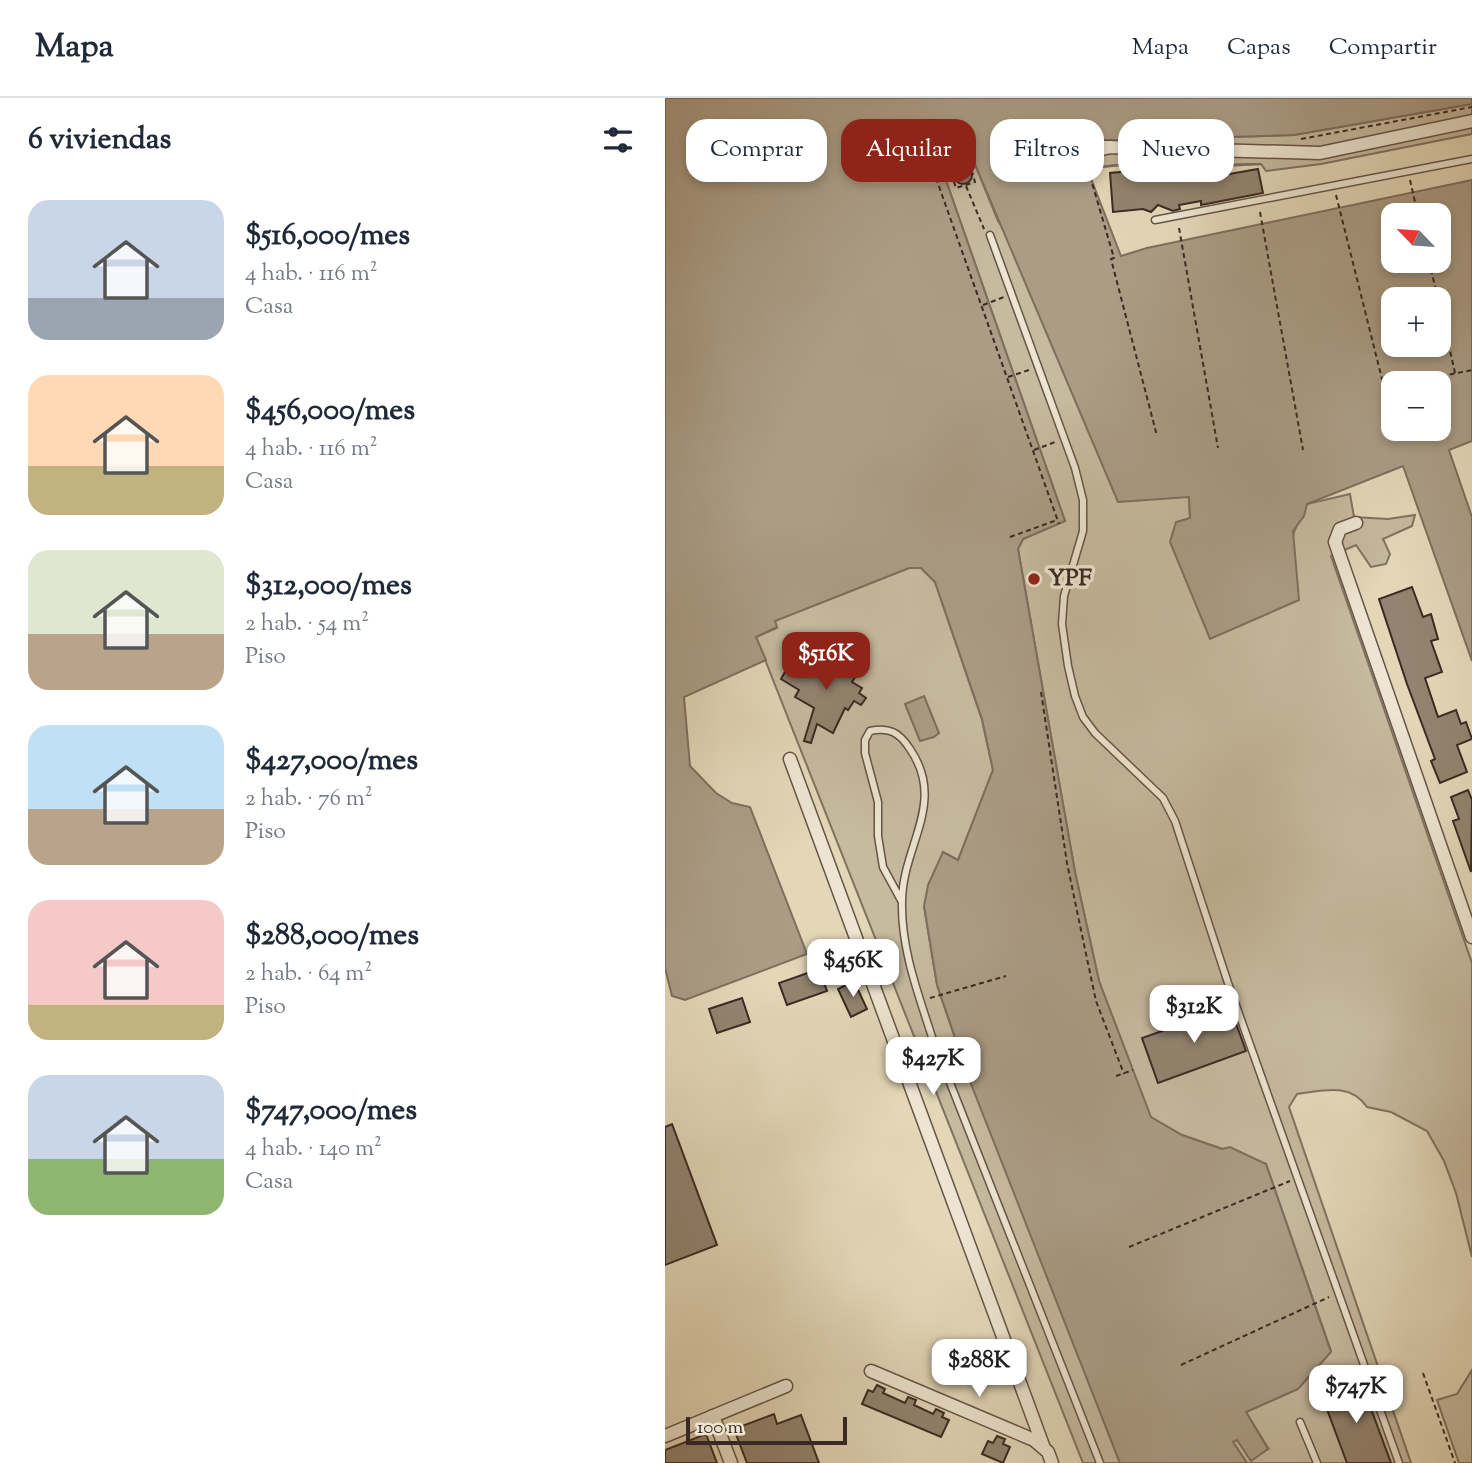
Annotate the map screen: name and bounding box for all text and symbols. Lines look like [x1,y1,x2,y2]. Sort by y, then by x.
text: Mapa [35,24,114,72]
text: Mapa [1132,31,1189,65]
text: Capas [1227,31,1291,65]
text: Compartir [1329,31,1437,65]
text: 6 viviendas [28,119,171,162]
chip: Comprar [686,119,827,182]
chip: Alquilar [841,119,976,182]
chip: Filtros [990,119,1104,182]
chip: Nuevo [1118,119,1234,182]
icon: filters [599,121,637,159]
north arrow [1381,203,1451,273]
map controls [1381,203,1451,441]
text: $516,000/mes [245,215,410,258]
icon: home [84,228,168,312]
text: 4 hab. · 116 m² [245,258,377,291]
button: + [1381,287,1451,357]
text: Casa [245,291,293,324]
button: − [1381,371,1451,441]
text: $456,000/mes [245,390,415,433]
icon: home [84,403,168,487]
text: 4 hab. · 116 m² [245,433,377,466]
text: Casa [245,466,293,499]
place label: YPF [1048,562,1093,596]
text: $312,000/mes [245,565,412,608]
marker: YPF [1026,571,1042,587]
icon: home [84,578,168,662]
text: 2 hab. · 54 m² [245,608,369,641]
pin: $516K [777,632,875,692]
text: $516K [798,638,854,671]
text: Piso [245,641,286,674]
text: $427,000/mes [245,740,418,783]
icon: home [84,753,168,837]
text: 2 hab. · 76 m² [245,783,373,816]
text: Piso [245,816,286,849]
text: $288,000/mes [245,915,419,958]
icon: home [84,928,168,1012]
pin: $456K [804,940,902,999]
text: $456K [823,945,883,978]
text: 2 hab. · 64 m² [245,958,372,991]
pin: $312K [1145,986,1243,1045]
text: Piso [245,991,286,1024]
text: $312K [1166,991,1222,1024]
pin: $427K [884,1038,982,1097]
text: $427K [902,1043,964,1076]
text: $747,000/mes [245,1090,417,1133]
icon: home [84,1103,168,1187]
text: 4 hab. · 140 m² [245,1133,382,1166]
text: Casa [245,1166,293,1199]
pin: $288K [930,1340,1028,1399]
text: $288K [948,1345,1010,1378]
pin: $747K [1307,1366,1405,1425]
text: $747K [1325,1371,1387,1404]
scale bar [686,1414,847,1446]
text: 100 m [697,1415,743,1442]

